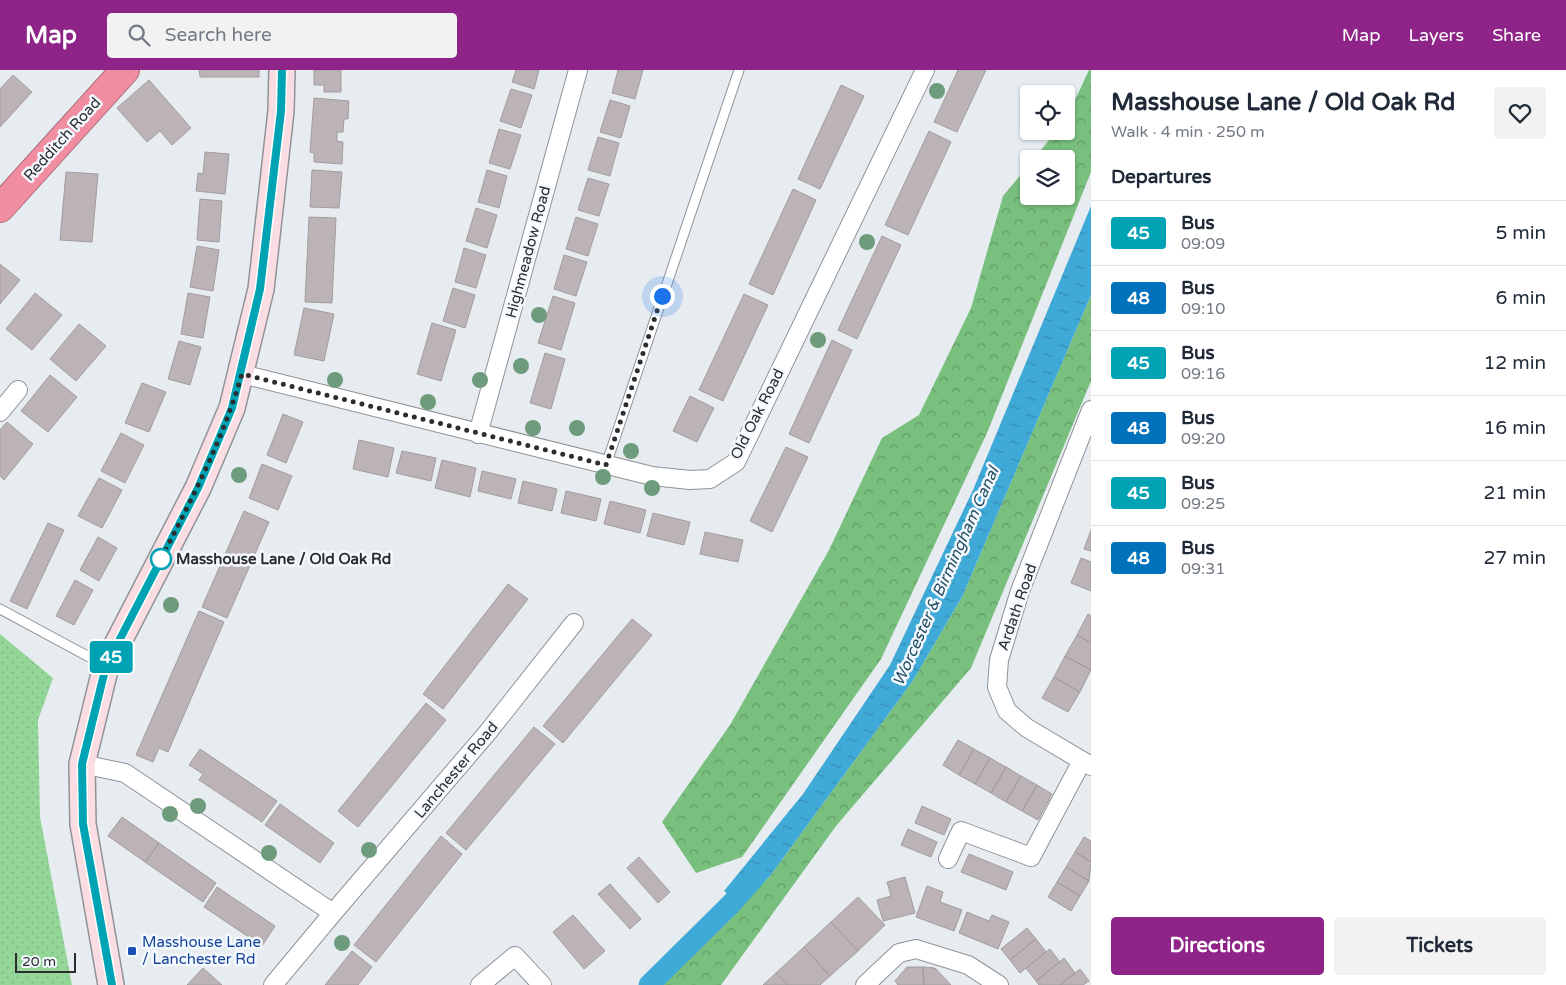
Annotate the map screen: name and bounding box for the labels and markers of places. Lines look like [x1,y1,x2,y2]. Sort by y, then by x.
marker: Masshouse Lane / Old Oak Rd [150,548,172,570]
place label: Masshouse Lane / Old Oak Rd [176,550,391,568]
place label: Masshouse Lane / Lanchester Rd [142,933,261,968]
marker: Masshouse Lane / Lanchester Rd [126,945,138,957]

